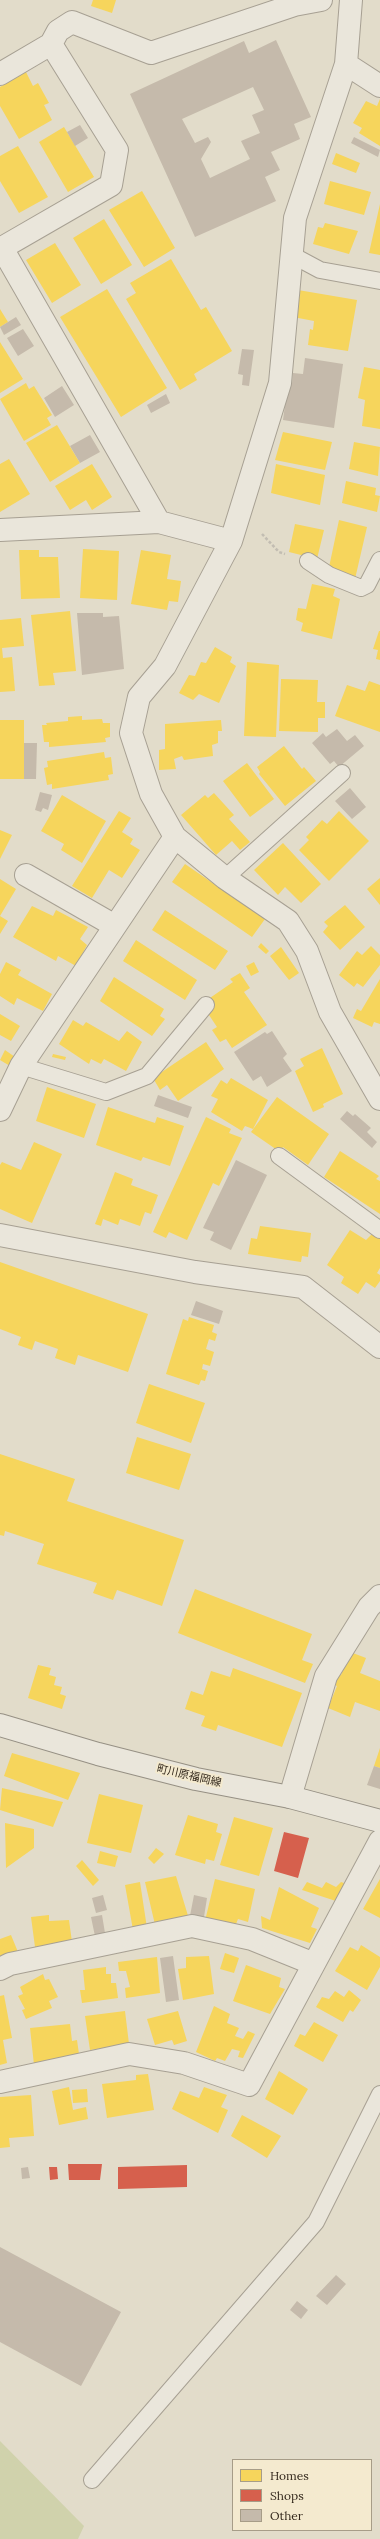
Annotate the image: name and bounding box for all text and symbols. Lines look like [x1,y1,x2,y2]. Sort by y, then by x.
street label: 町川原福岡線 [155,1762,223,1790]
legend [232,2459,372,2531]
text: Homes [270,2468,309,2483]
text: Shops [270,2488,304,2503]
text: Other [270,2508,303,2523]

